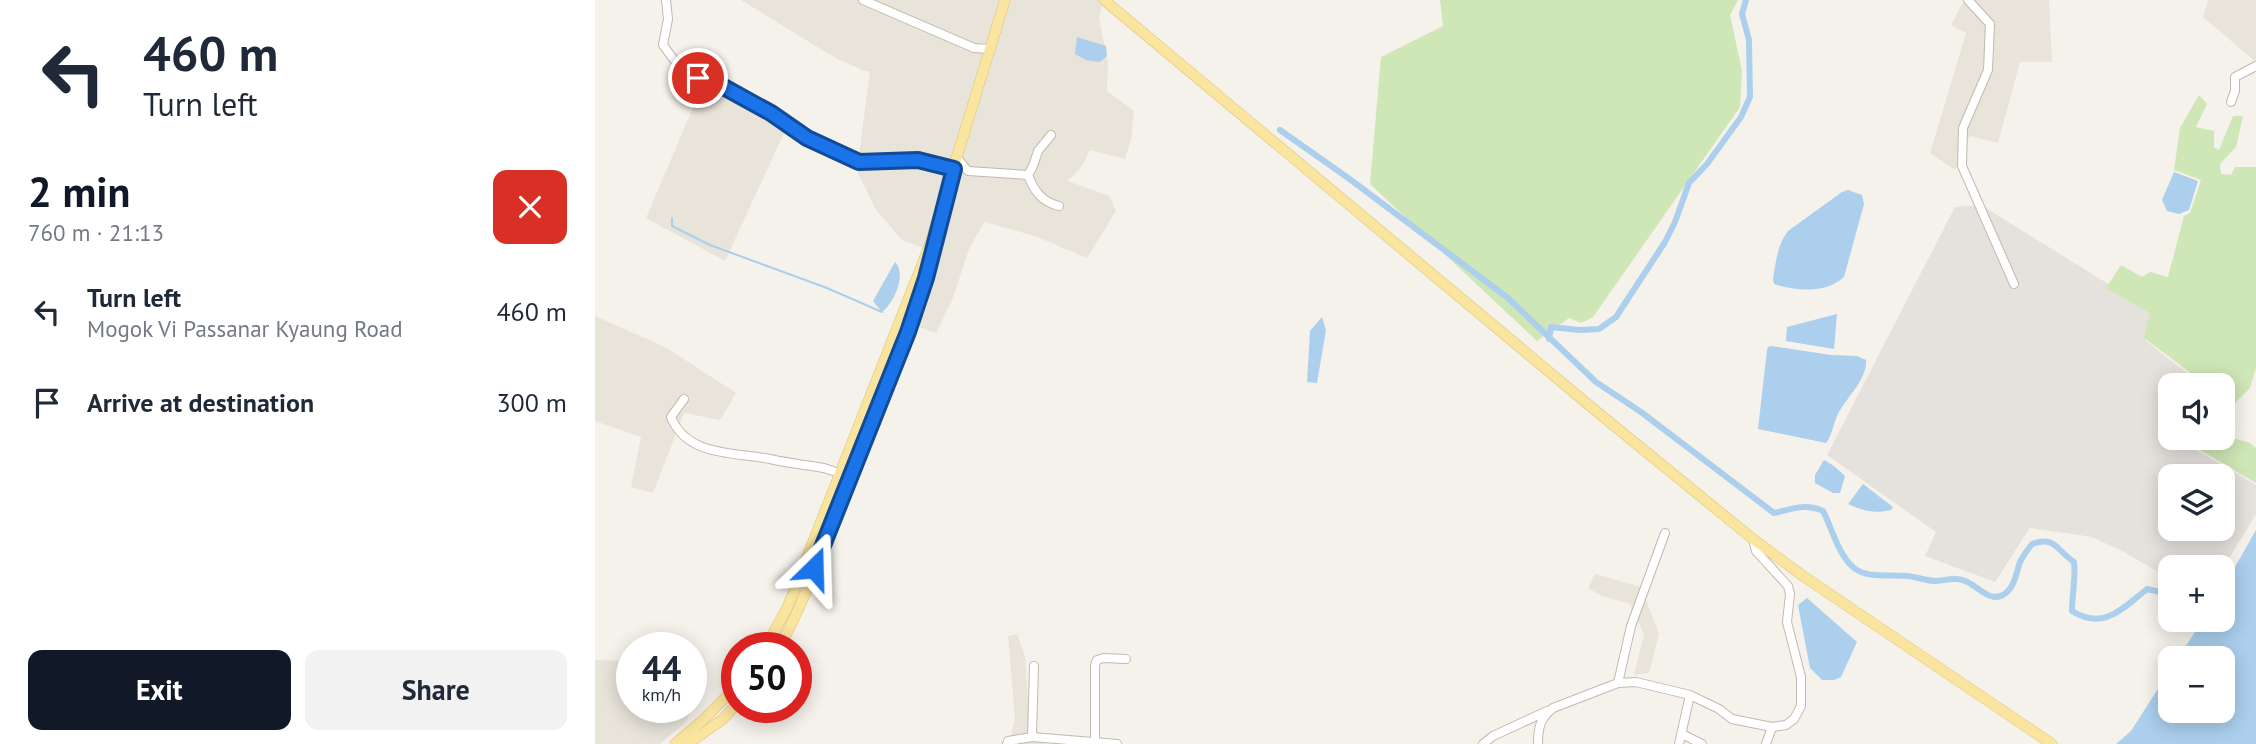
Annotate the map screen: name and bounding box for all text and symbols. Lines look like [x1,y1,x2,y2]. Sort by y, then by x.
text: 460 m [143,21,278,85]
icon: left [28,28,119,119]
pin [668,48,728,108]
icon: arrive [679,59,717,97]
text: Turn left [143,83,258,125]
text: 2 min [28,164,130,219]
button: close [493,170,567,244]
text: 760 m · 21:13 [28,218,164,247]
text: Turn left [87,281,181,314]
icon: left [28,293,66,331]
text: 460 m [496,295,567,328]
text: Mogok Vi Passanar Kyaung Road [87,314,403,343]
map controls [2158,373,2235,723]
button: sound [2158,373,2235,450]
icon: arrive [28,384,66,422]
text: Arrive at destination [87,386,314,419]
text: 300 m [496,386,567,419]
button: layers [2158,464,2235,541]
position arrow [777,531,851,605]
button: + [2158,555,2235,632]
speed limit sign: 50 [721,632,812,723]
text: 44 [642,645,681,691]
button: − [2158,646,2235,723]
button: Exit [28,650,291,730]
button: Share [305,650,567,730]
text: km/h [642,683,681,706]

